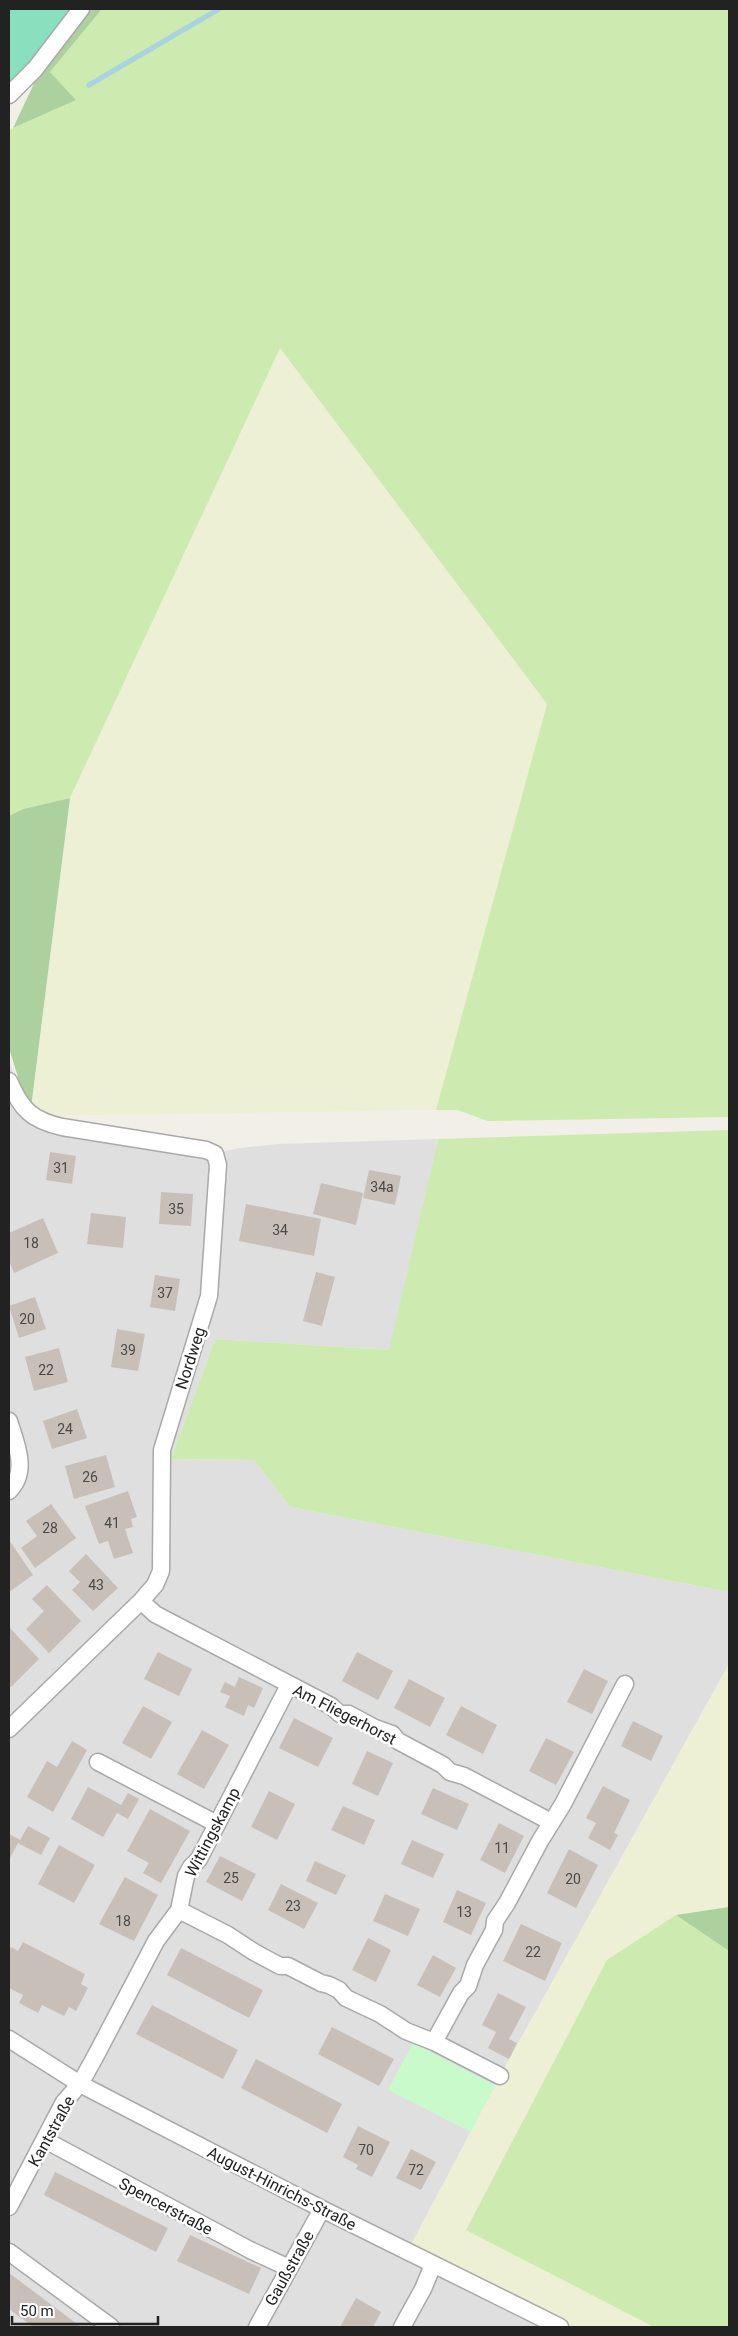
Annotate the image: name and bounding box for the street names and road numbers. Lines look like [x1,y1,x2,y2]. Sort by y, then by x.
street label: Nordweg [172,1325,209,1392]
street label: Am Fliegerhorst [290,1680,400,1749]
street label: Wittingskamp [181,1784,244,1880]
street label: Kantstraße [24,2092,79,2170]
street label: August-Hinrichs-Straße [204,2143,359,2234]
street label: Spencerstraße [116,2174,216,2239]
street label: Gaußstraße [261,2227,318,2309]

